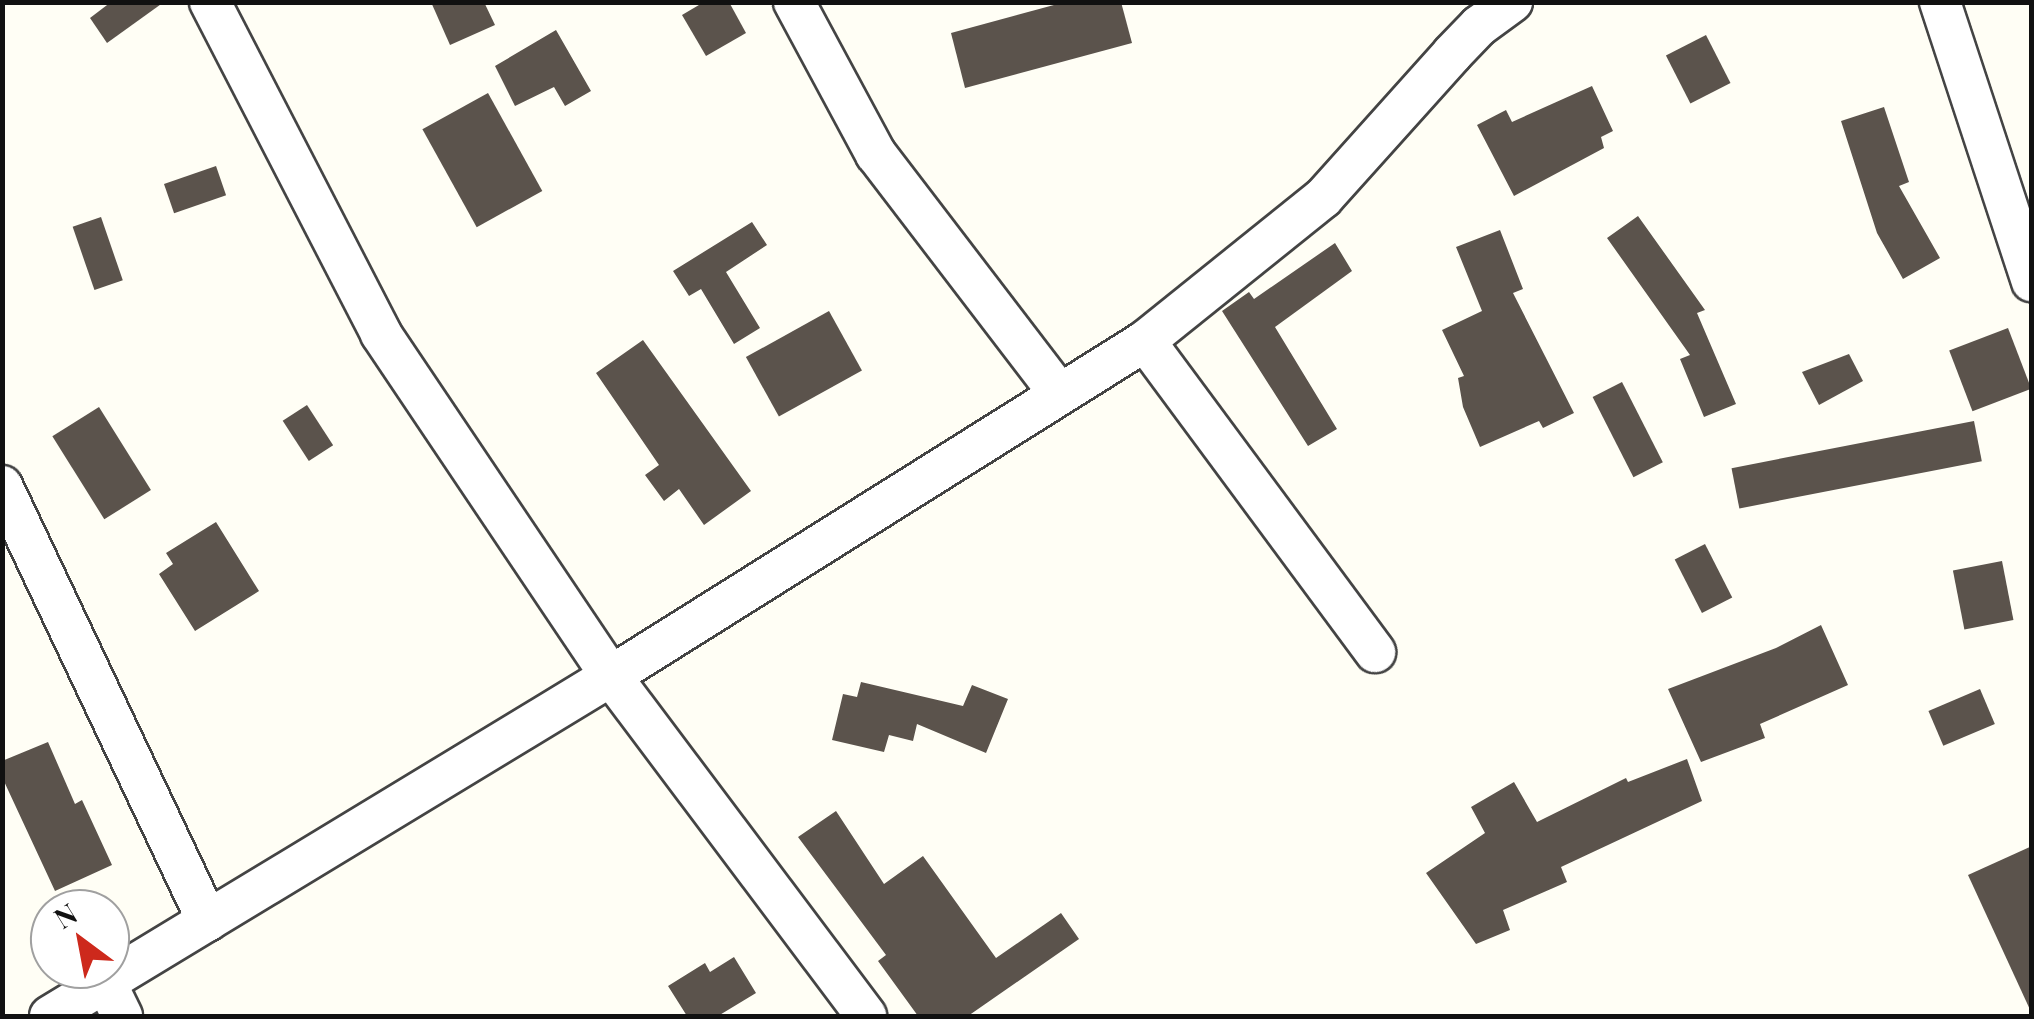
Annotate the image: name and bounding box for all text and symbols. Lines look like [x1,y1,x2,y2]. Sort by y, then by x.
north arrow [30,889,130,989]
text: N [47,894,83,936]

